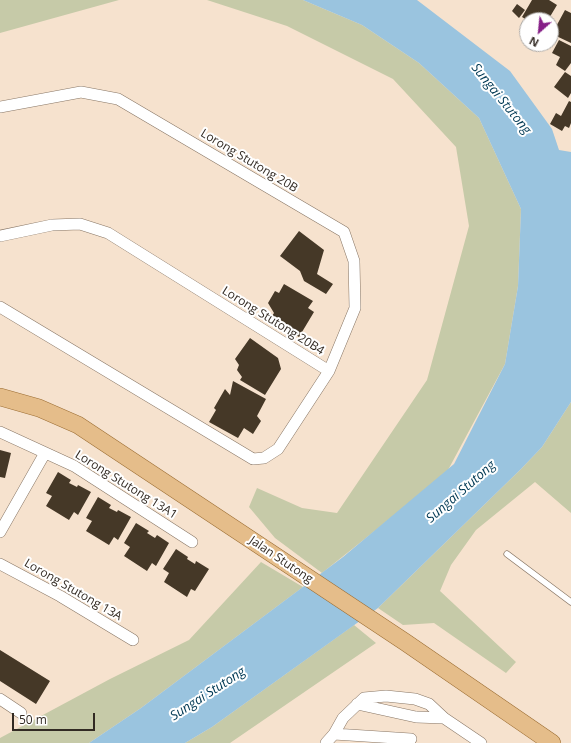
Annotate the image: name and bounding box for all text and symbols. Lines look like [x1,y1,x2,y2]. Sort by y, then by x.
north arrow [519,12,559,52]
text: N [526,34,541,51]
water label: Sungai Stutong [468,60,534,138]
street label: Lorong Stutong 20B [198,126,300,196]
street label: Lorong Stutong 20B4 [219,284,327,358]
street label: Lorong Stutong 13A1 [72,448,180,522]
water label: Sungai Stutong [423,458,499,526]
street label: Jalan Stutong [246,533,316,587]
street label: Lorong Stutong 13A [22,556,124,624]
water label: Sungai Stutong [167,664,249,724]
scale bar [14,705,97,731]
text: 50 m [19,711,47,728]

